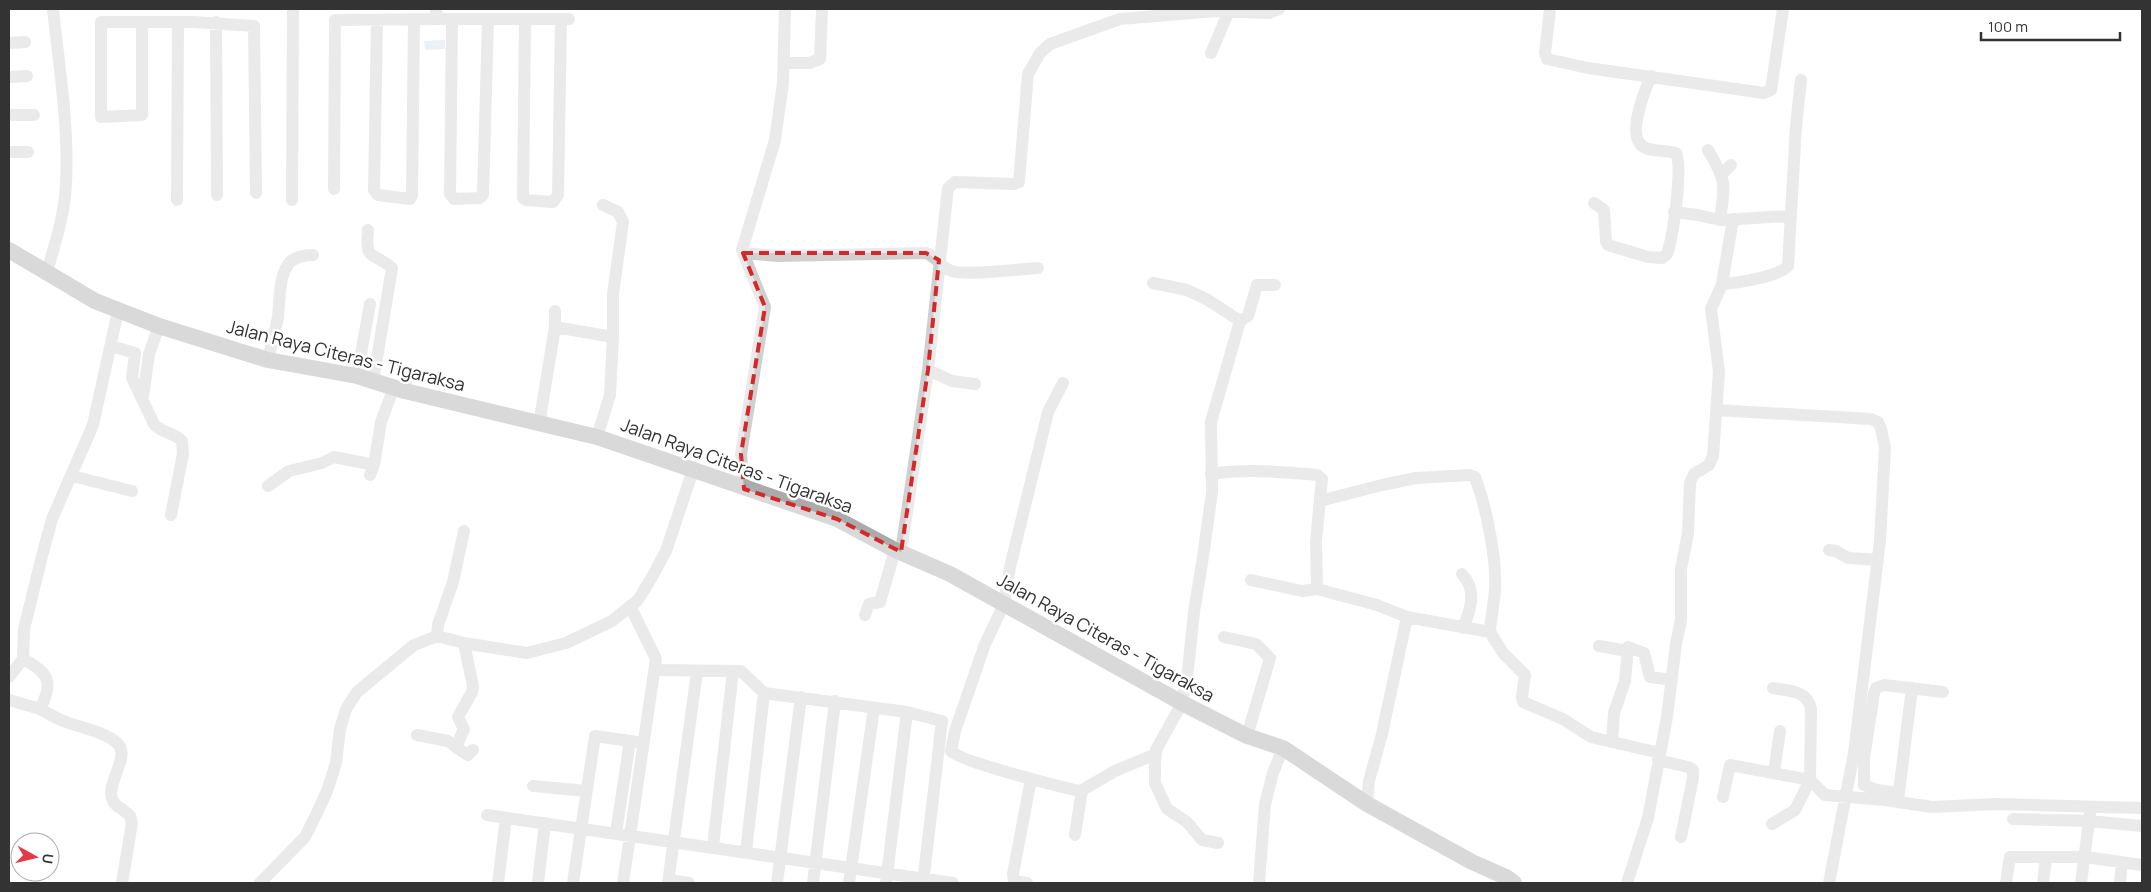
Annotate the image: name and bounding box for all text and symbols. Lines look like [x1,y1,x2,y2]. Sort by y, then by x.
scale bar [1981,10,2120,42]
text: 100 m [1988,16,2028,37]
street label: Jalan Raya Citeras - Tigaraksa [224,314,468,396]
street label: Jalan Raya Citeras - Tigaraksa [618,412,856,518]
street label: Jalan Raya Citeras - Tigaraksa [993,567,1219,707]
north arrow [10,832,60,882]
text: U [38,853,58,865]

